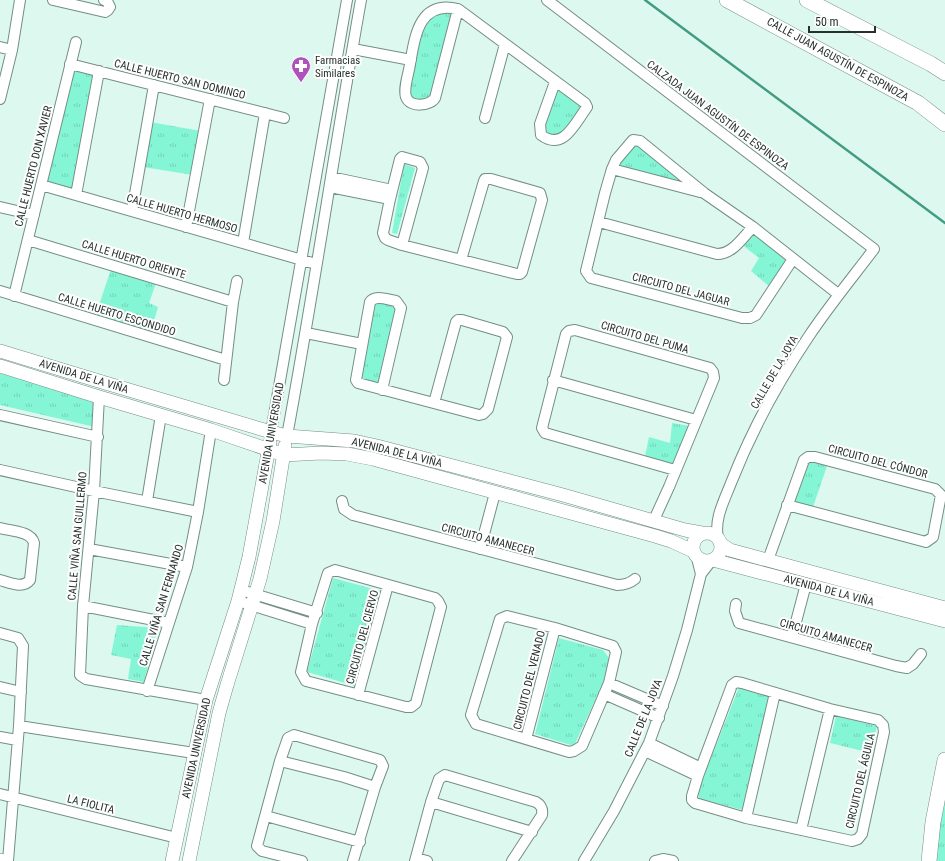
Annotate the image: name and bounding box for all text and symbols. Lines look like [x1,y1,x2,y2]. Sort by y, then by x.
scale bar [809,8,875,34]
street label: CALLE JUAN AGUSTÍN DE ESPINOZA [764,15,912,104]
text: 50 m [815,15,839,29]
place label: Farmacias Similares [315,54,360,80]
pharmacy icon: Farmacias Similares [290,55,312,83]
street label: CALLE HUERTO SAN DOMINGO [113,57,247,102]
street label: CALZADA JUAN AGUSTÍN DE ESPINOZA [644,58,792,173]
street label: CALLE HUERTO DON XAVIER [12,104,55,228]
street label: CALLE HUERTO HERMOSO [125,191,239,236]
street label: CALLE HUERTO ORIENTE [80,237,188,282]
street label: CIRCUITO DEL JAGUAR [631,270,731,309]
street label: CALLE HUERTO ESCONDIDO [56,290,177,339]
street label: CIRCUITO DEL PUMA [599,319,691,356]
street label: CALLE DE LA JOYA [748,333,801,411]
street label: AVENIDA DE LA VIÑA [38,357,131,396]
street label: AVENIDA UNIVERSIDAD [256,381,287,485]
street label: AVENIDA DE LA VIÑA [350,435,444,470]
street label: CIRCUITO DEL CÓNDOR [827,442,929,481]
street label: CALLE VIÑA SAN GUILLERMO [65,471,90,601]
street label: CIRCUITO AMANECER [440,521,536,558]
street label: CALLE VIÑA SAN FERNANDO [137,543,186,668]
street label: AVENIDA DE LA VIÑA [782,572,876,609]
street label: CIRCUITO DEL CIERVO [344,589,381,686]
street label: CIRCUITO AMANECER [778,616,874,655]
street label: CIRCUITO DEL VENADO [511,629,548,731]
street label: CALLE DE LA JOYA [622,677,665,759]
street label: AVENIDA UNIVERSIDAD [179,697,214,800]
street label: CIRCUITO DEL ÁGUILA [843,732,878,830]
street label: LA FIOLITA [66,792,117,817]

